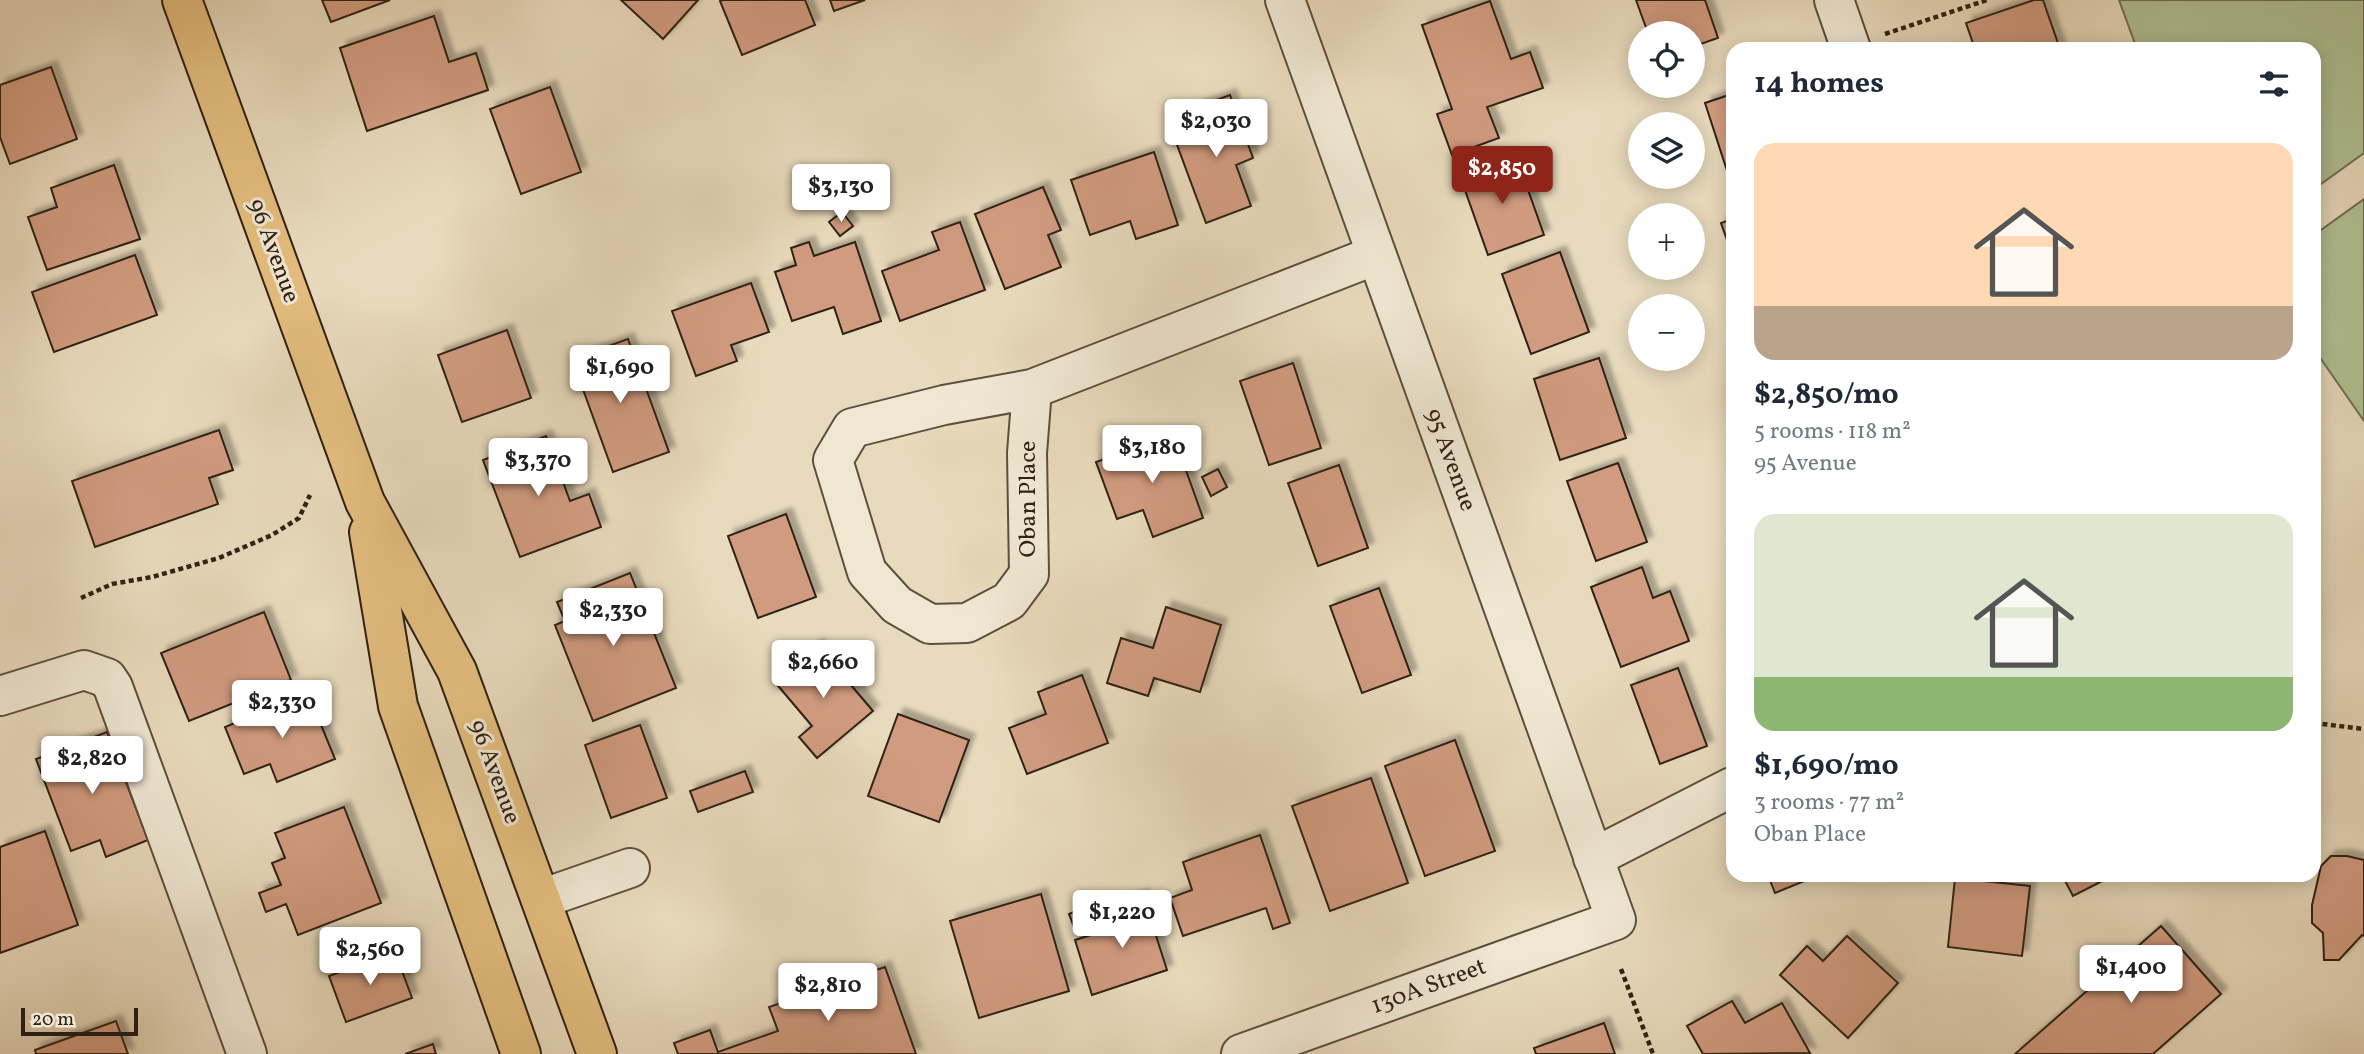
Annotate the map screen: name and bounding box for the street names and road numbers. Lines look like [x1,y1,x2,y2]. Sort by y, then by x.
street label: 96 Avenue [238,194,308,308]
street label: 95 Avenue [1416,404,1484,516]
street label: Oban Place [1012,441,1046,557]
street label: 96 Avenue [459,715,529,829]
street label: 130A Street [1367,950,1491,1024]

